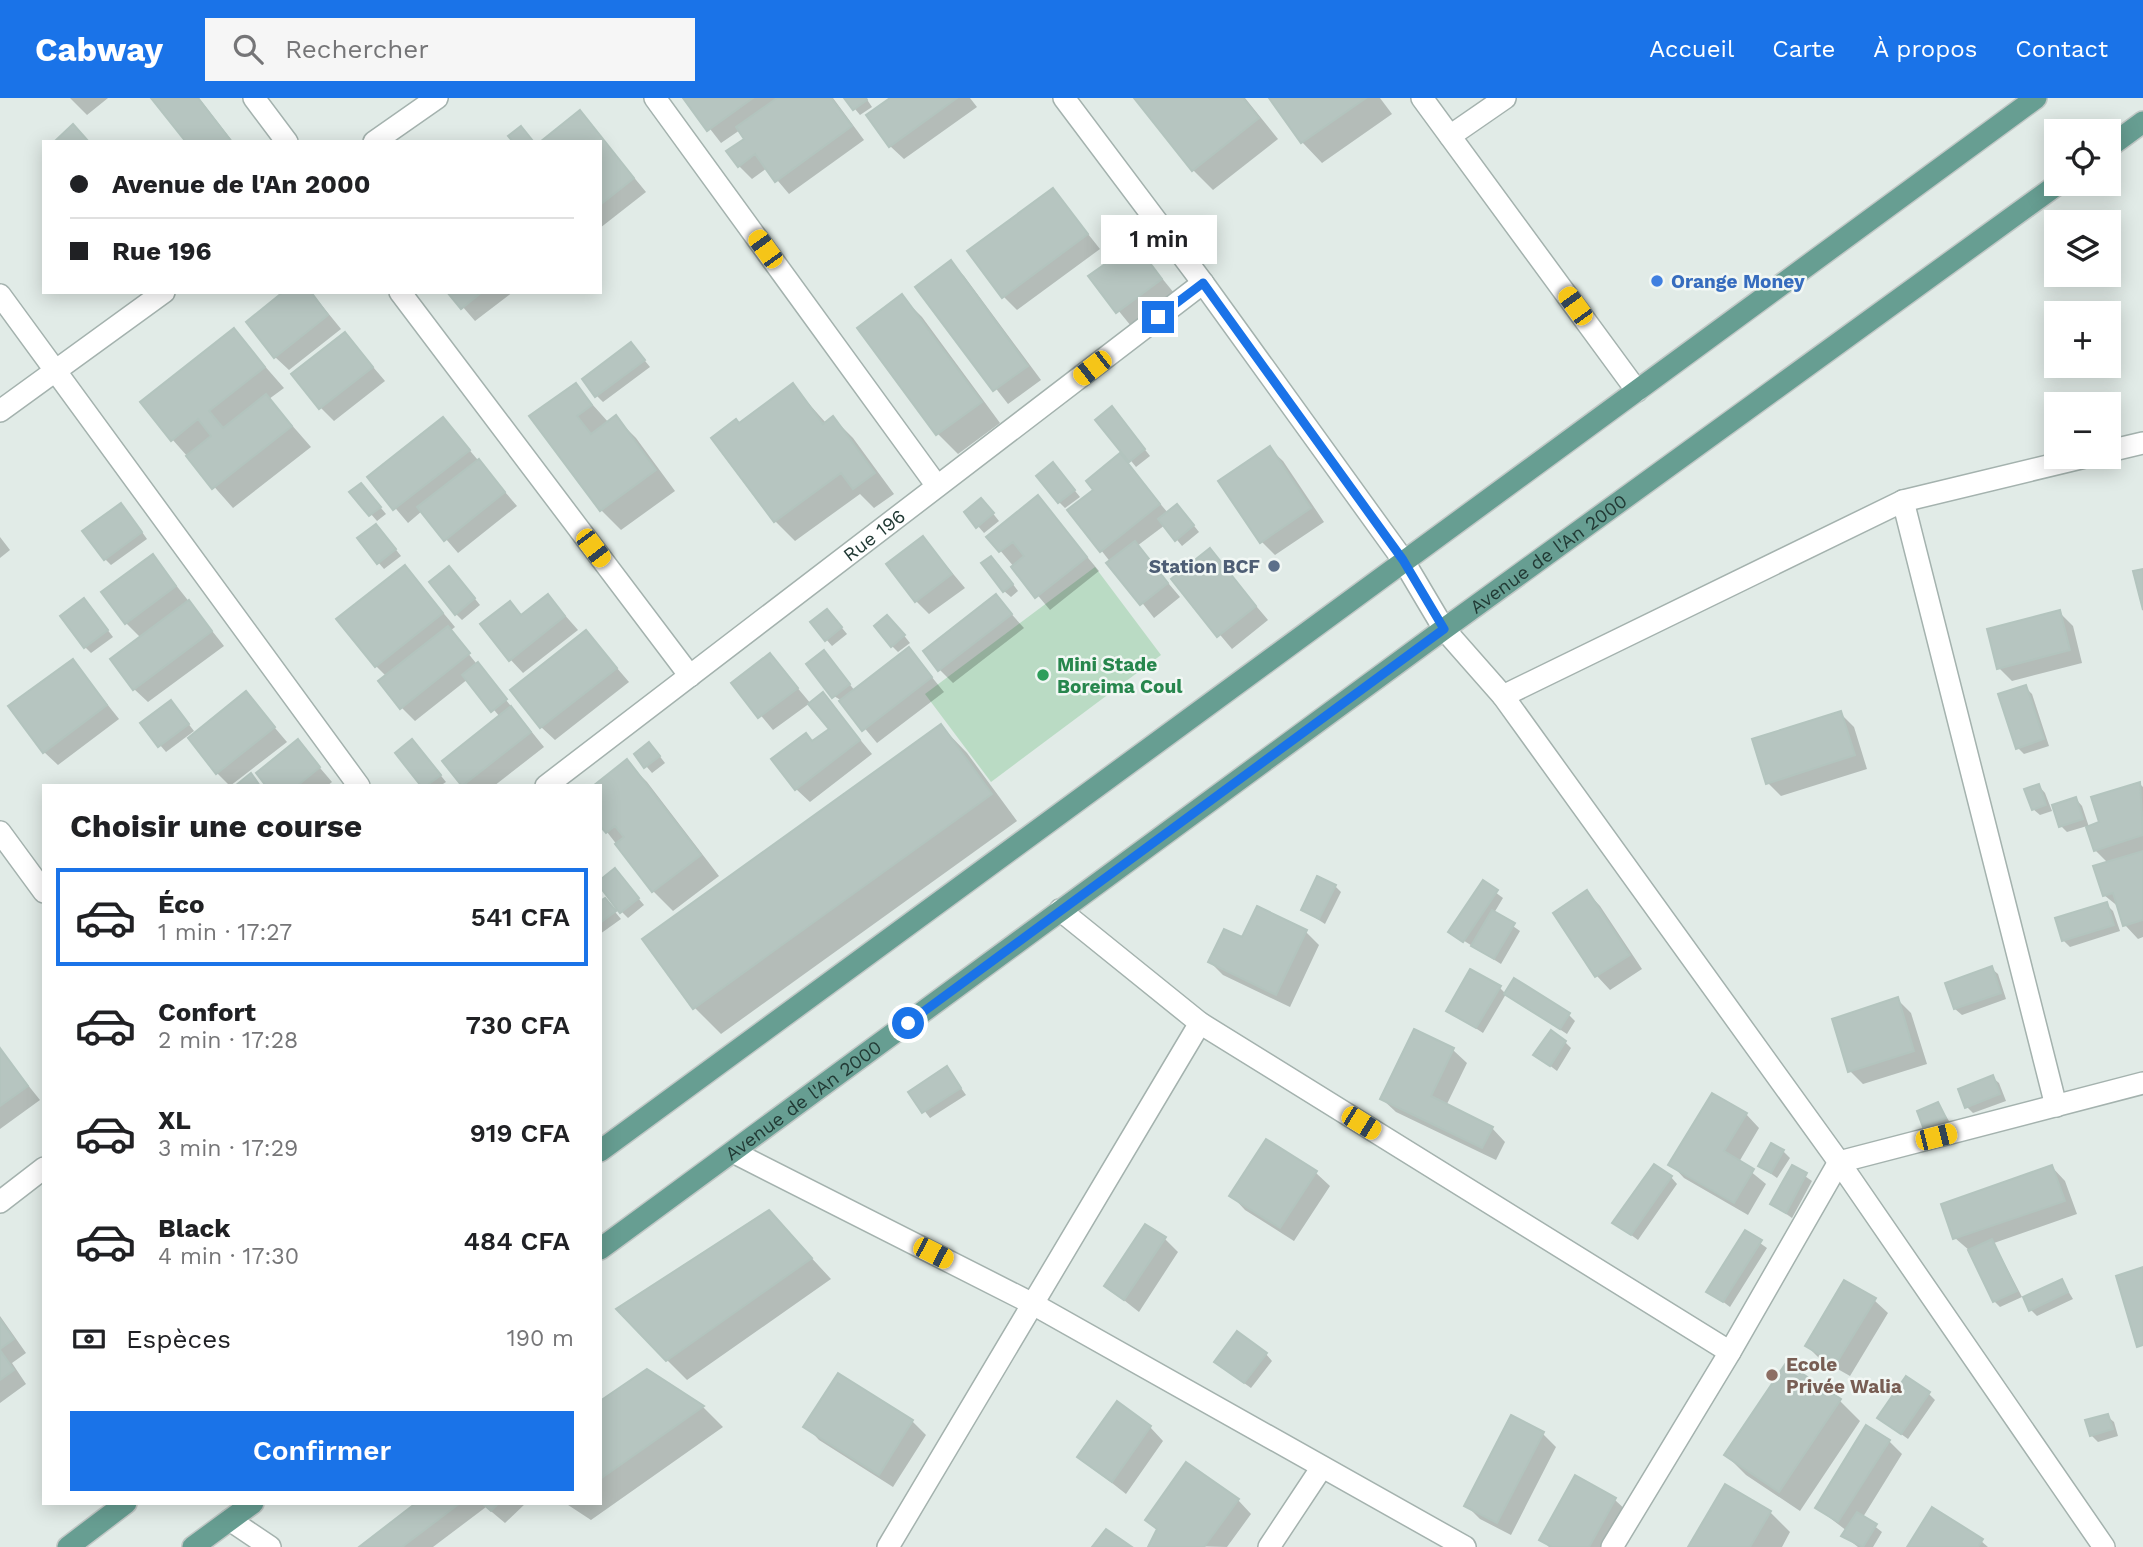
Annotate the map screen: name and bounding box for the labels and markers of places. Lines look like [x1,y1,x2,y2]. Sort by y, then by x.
place label: Orange Money [1671,270,1805,293]
marker: Orange Money [1649,273,1665,289]
place label: Station BCF [1149,555,1260,578]
marker: Station BCF [1266,558,1282,574]
place label: Mini Stade Boreima Coul [1057,653,1183,698]
marker: Mini Stade Boreima Coul [1035,667,1051,683]
place label: Ecole Privée Walia [1786,1353,1902,1398]
marker: Ecole Privée Walia [1764,1367,1780,1383]

